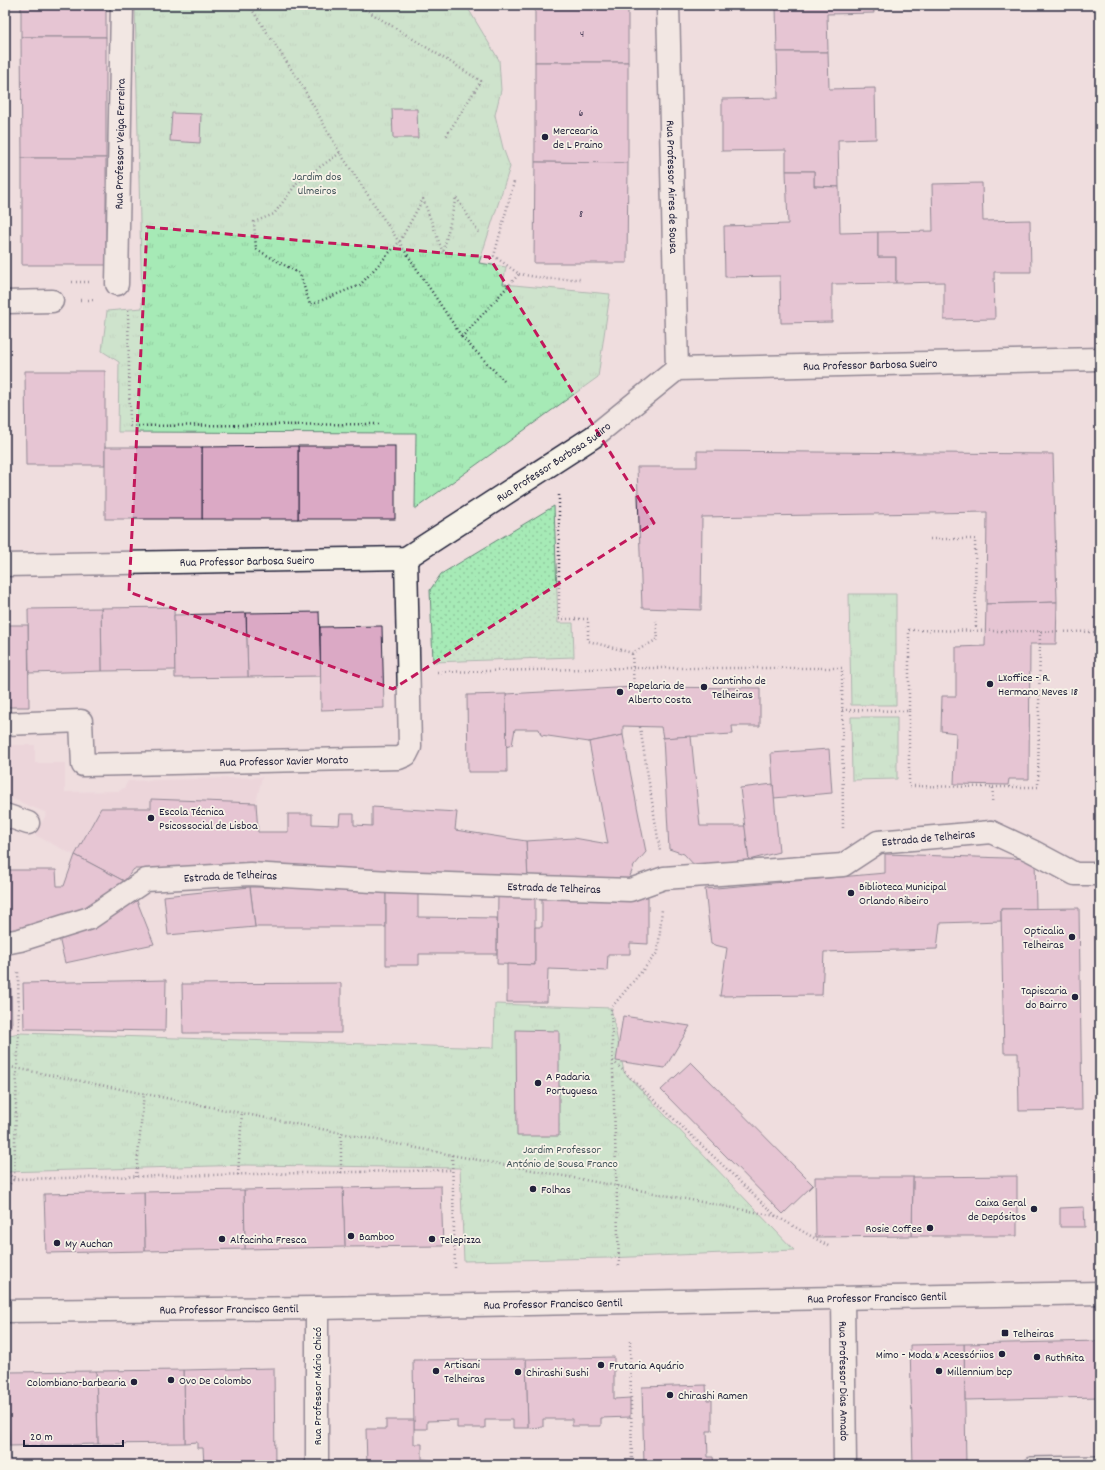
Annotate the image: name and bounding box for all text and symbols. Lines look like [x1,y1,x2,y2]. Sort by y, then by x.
house number: 4 [580,28,584,42]
street label: Rua Professor Veiga Ferreira [111,78,131,210]
house number: 6 [579,107,584,121]
street label: Rua Professor Aires de Sousa [661,120,681,254]
place label: Mercearia de L Praino [553,123,603,154]
marker: Mercearia de L Praino [540,132,550,142]
park label: Jardim dos Ulmeiros [292,169,342,200]
house number: 8 [579,208,583,222]
street label: Rua Professor Barbosa Sueiro [803,356,938,376]
street label: Rua Professor Barbosa Sueiro [493,419,615,507]
street label: Rua Professor Barbosa Sueiro [180,553,314,572]
place label: LXoffice - R. Hermano Neves 18 [998,670,1078,701]
place label: Cantinho de Telheiras [712,673,766,704]
place label: Papelaria de Alberto Costa [628,678,692,709]
marker: LXoffice - R. Hermano Neves 18 [985,679,995,689]
marker: Cantinho de Telheiras [699,682,709,692]
marker: Papelaria de Alberto Costa [615,687,625,697]
street label: Rua Professor Xavier Morato [219,752,348,772]
place label: Escola Técnica Psicossocial de Lisboa [159,804,258,835]
marker: Escola Técnica Psicossocial de Lisboa [146,813,156,823]
street label: Estrada de Telheiras [881,826,976,852]
street label: Estrada de Telheiras [183,867,278,888]
street label: Estrada de Telheiras [507,879,601,899]
place label: Biblioteca Municipal Orlando Ribeiro [859,879,947,910]
marker: Biblioteca Municipal Orlando Ribeiro [846,888,856,898]
place label: Opticalia Telheiras [1023,923,1064,954]
marker: Opticalia Telheiras [1067,932,1077,942]
place label: Tapiscaria do Bairro [1021,983,1067,1014]
marker: Tapiscaria do Bairro [1070,992,1080,1002]
place label: A Padaria Portuguesa [546,1069,598,1100]
marker: A Padaria Portuguesa [533,1078,543,1088]
park label: Jardim Professor António de Sousa Franco [506,1142,618,1173]
place label: Folhas [541,1182,571,1199]
marker: Folhas [528,1184,538,1194]
place label: Caixa Geral de Depósitos [968,1195,1026,1226]
marker: Caixa Geral de Depósitos [1029,1204,1039,1214]
place label: Rosie Coffee [866,1221,922,1238]
marker: Rosie Coffee [925,1223,935,1233]
place label: Bamboo [359,1229,394,1246]
marker: Bamboo [346,1231,356,1241]
place label: Alfacinha Fresca [230,1232,307,1249]
place label: Telepizza [440,1232,481,1249]
marker: Alfacinha Fresca [217,1234,227,1244]
marker: Telepizza [427,1234,437,1244]
place label: My Auchan [65,1236,113,1253]
marker: My Auchan [52,1238,62,1248]
street label: Rua Professor Francisco Gentil [807,1289,947,1309]
street label: Rua Professor Francisco Gentil [483,1295,623,1315]
street label: Rua Professor Francisco Gentil [159,1301,299,1320]
street label: Rua Professor Dias Amado [833,1321,852,1441]
place label: Telheiras [1013,1326,1054,1343]
street label: Rua Professor Mário Chicó [310,1327,327,1445]
marker: Telheiras [1000,1328,1010,1338]
place label: Mimo - Moda & Acessóriios [876,1347,994,1364]
marker: Mimo - Moda & Acessóriios [997,1349,1007,1359]
place label: RuthRita [1045,1350,1084,1367]
marker: RuthRita [1032,1352,1042,1362]
place label: Artisani Telheiras [444,1357,485,1388]
place label: Frutaria Aquário [609,1358,684,1375]
marker: Frutaria Aquário [596,1360,606,1370]
place label: Millennium bcp [947,1364,1012,1381]
place label: Chirashi Sushi [526,1365,588,1382]
marker: Artisani Telheiras [431,1366,441,1376]
marker: Millennium bcp [934,1366,944,1376]
marker: Chirashi Sushi [513,1367,523,1377]
place label: Ovo De Colombo [179,1373,251,1390]
place label: Colombiano-barbearia [27,1375,126,1392]
marker: Ovo De Colombo [166,1375,176,1385]
marker: Colombiano-barbearia [129,1377,139,1387]
place label: Chirashi Ramen [678,1388,748,1405]
marker: Chirashi Ramen [665,1390,675,1400]
scale bar [24,1422,123,1448]
text: 20 m [30,1429,53,1446]

